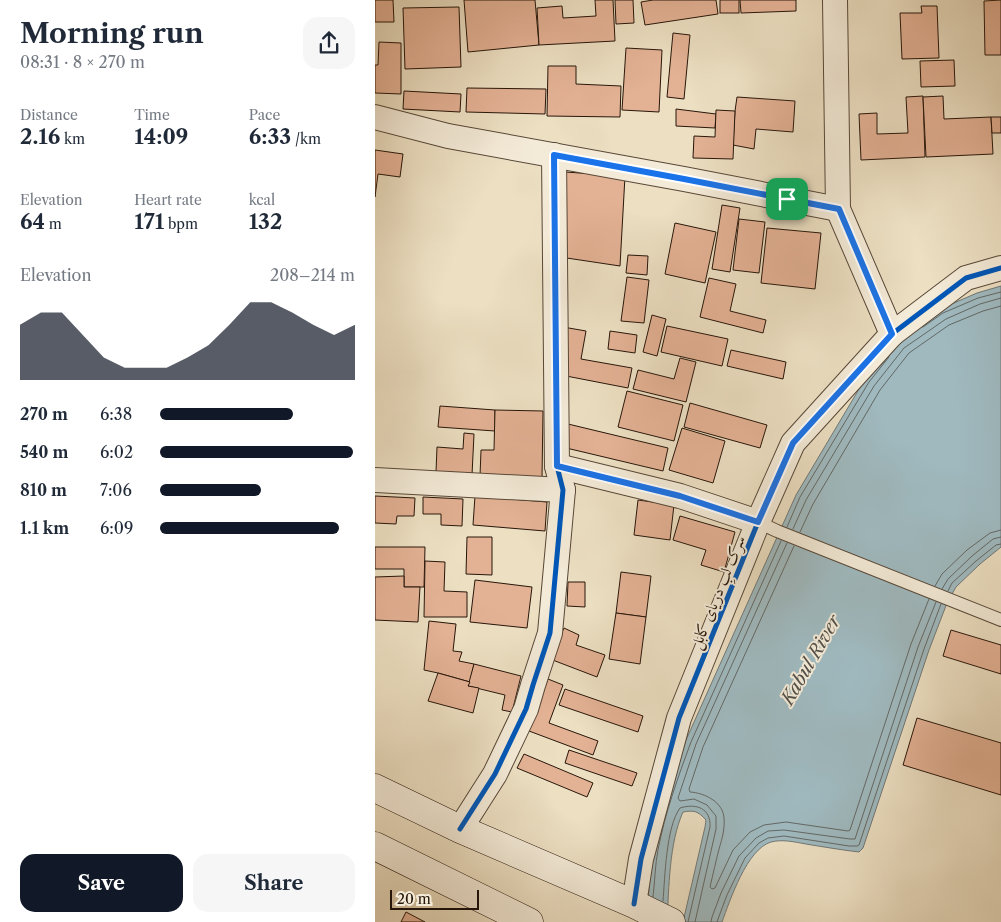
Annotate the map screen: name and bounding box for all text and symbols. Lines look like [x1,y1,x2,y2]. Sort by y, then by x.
text: Morning run [20,16,204,50]
button: share [303,17,355,69]
text: 08:31 · 8 × 270 m [20,52,145,72]
text: Distance [20,106,78,124]
text: Time [134,106,170,124]
text: Pace [249,106,280,124]
text: 2.16 [20,124,60,149]
text: 14:09 [134,124,188,149]
text: 6:33 [249,124,291,149]
text: km [60,130,85,148]
text: /km [291,130,321,148]
pin [766,178,808,220]
icon: arrive [773,185,801,213]
text: Elevation [20,191,83,209]
text: Heart rate [134,191,202,209]
text: kcal [249,191,275,209]
text: 64 [20,209,45,234]
text: 171 [134,209,164,234]
text: 132 [249,209,282,234]
text: m [45,215,62,233]
text: bpm [164,215,198,233]
text: Elevation [20,265,91,285]
text: 208–214 m [270,265,355,285]
text: 270 m [20,404,68,424]
text: 6:38 [100,404,132,424]
text: 540 m [20,442,68,462]
text: 6:02 [100,442,133,462]
text: 810 m [20,480,67,500]
text: 7:06 [100,480,132,500]
text: 1.1 km [20,518,69,538]
text: 6:09 [100,518,133,538]
street label: سرک لبِ دریای کابل [685,532,753,653]
water label: Kabul River [776,610,846,710]
button: Save [20,854,183,912]
button: Share [193,854,355,912]
scale bar [390,887,479,910]
text: 20 m [397,890,431,908]

